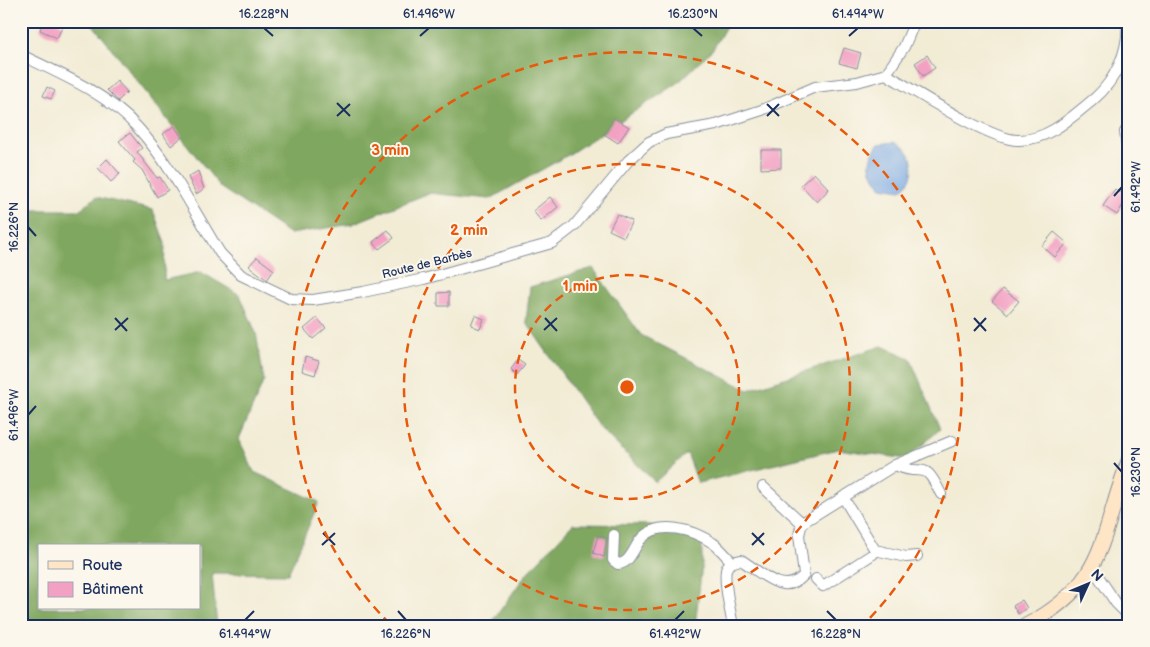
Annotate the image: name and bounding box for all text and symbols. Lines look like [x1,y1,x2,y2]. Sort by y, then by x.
text: 16.228°N [239,7,289,22]
text: 61.496°W [403,7,455,22]
text: 16.230°N [668,7,718,22]
text: 61.494°W [832,7,884,22]
text: 3 min [371,141,409,160]
text: 61.492°W [1129,161,1144,213]
text: 16.226°N [7,202,22,252]
text: 2 min [450,221,488,240]
street label: Route de Barbès [381,246,474,282]
text: 1 min [562,277,598,296]
centre of rings [618,378,636,396]
text: 61.496°W [7,389,22,441]
text: 16.230°N [1129,447,1144,497]
legend [38,544,200,610]
text: Route [82,556,123,575]
north arrow [1062,560,1112,610]
text: N [1087,566,1107,585]
text: Bâtiment [82,580,144,599]
text: 61.494°W [219,627,271,642]
text: 16.226°N [381,627,431,642]
text: 61.492°W [649,627,701,642]
text: 16.228°N [811,627,861,642]

